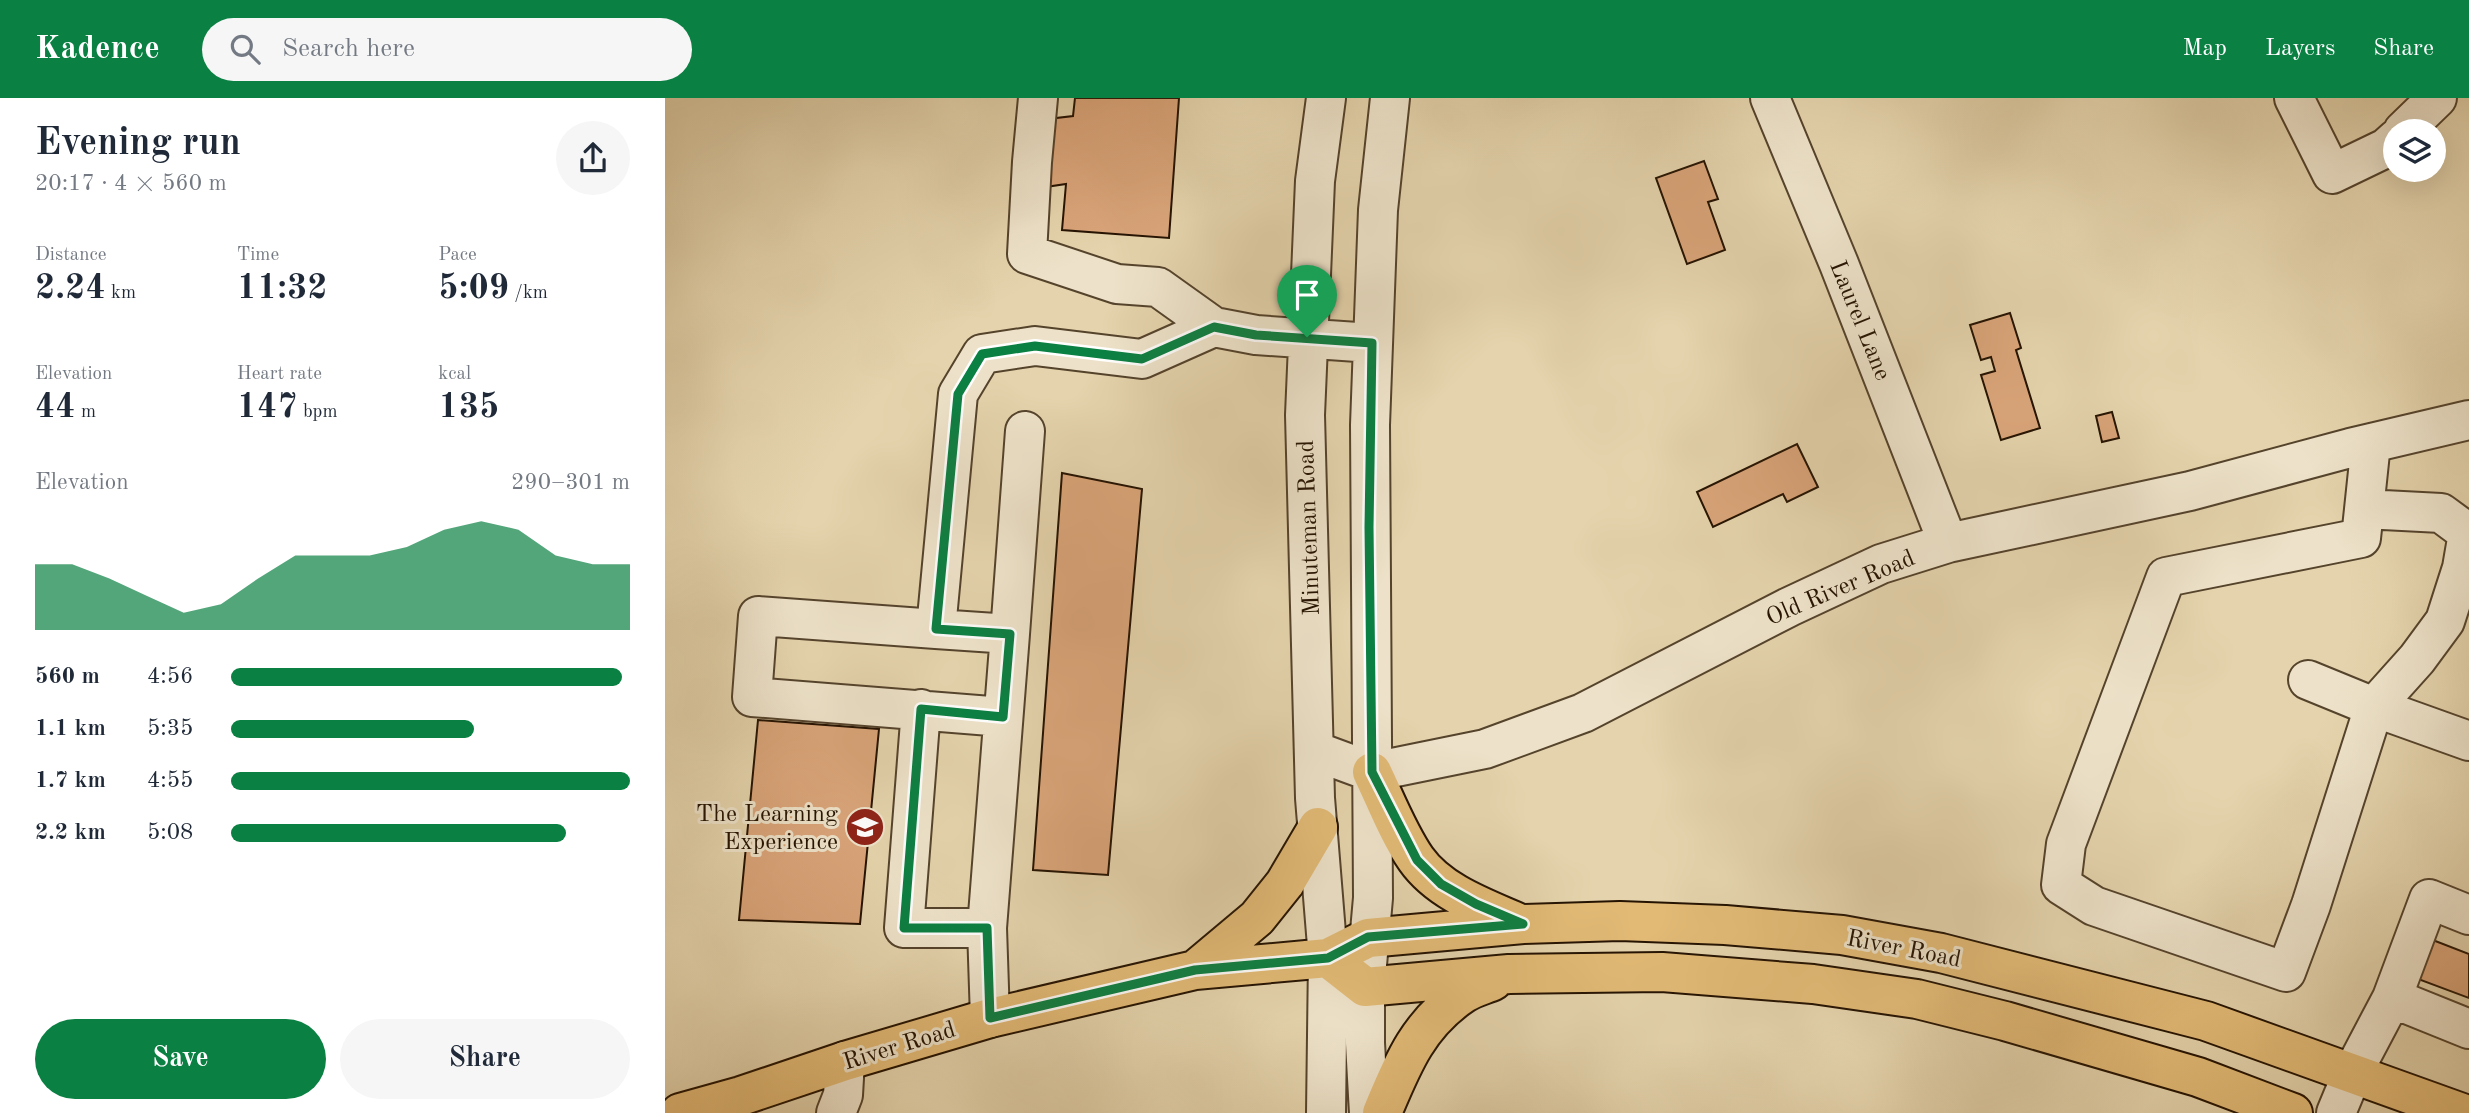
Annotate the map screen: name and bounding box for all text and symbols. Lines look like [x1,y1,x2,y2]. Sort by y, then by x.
search box [202,18,692,81]
icon: search [226,30,264,68]
text: Kadence [35,33,160,66]
text: Search here [282,36,415,62]
text: Map [2183,37,2227,61]
text: Layers [2265,37,2335,61]
text: Share [2373,37,2434,61]
map controls [2383,119,2446,182]
button: layers [2383,119,2446,182]
button: share [556,121,630,195]
text: Evening run [35,125,241,163]
text: 20:17 · 4 × 560 m [35,172,227,195]
text: Distance [35,246,107,265]
text: Time [237,246,279,265]
text: Pace [438,246,477,265]
street label: Laurel Lane [1824,257,1894,384]
pin [1277,265,1337,337]
text: 2.24 [35,271,106,306]
text: 11:32 [237,271,328,306]
text: 5:09 [438,271,509,306]
icon: arrive [1288,276,1326,314]
text: km [106,284,136,303]
text: /km [509,284,548,303]
text: Elevation [35,365,112,384]
text: Heart rate [237,365,322,384]
text: kcal [438,365,471,384]
text: 44 [35,390,76,425]
text: 147 [237,390,298,425]
text: 135 [438,390,499,425]
text: m [76,403,96,422]
text: bpm [298,403,338,422]
street label: Minuteman Road [1295,440,1325,616]
text: Elevation [35,471,129,494]
text: 290–301 m [511,471,630,494]
street label: Old River Road [1763,547,1919,631]
text: 560 m [35,665,100,688]
text: 4:56 [147,665,193,688]
text: 1.1 km [35,717,106,740]
text: 5:35 [147,717,193,740]
text: 1.7 km [35,769,106,792]
text: 4:55 [147,769,193,792]
place label: The Learning Experience [696,803,838,855]
school or university icon: The Learning Experience [844,806,886,848]
text: 2.2 km [35,821,106,844]
text: 5:08 [147,821,193,844]
street label: River Road [1844,927,1963,973]
street label: River Road [840,1018,959,1075]
button: Save [35,1019,326,1099]
button: Share [340,1019,630,1099]

